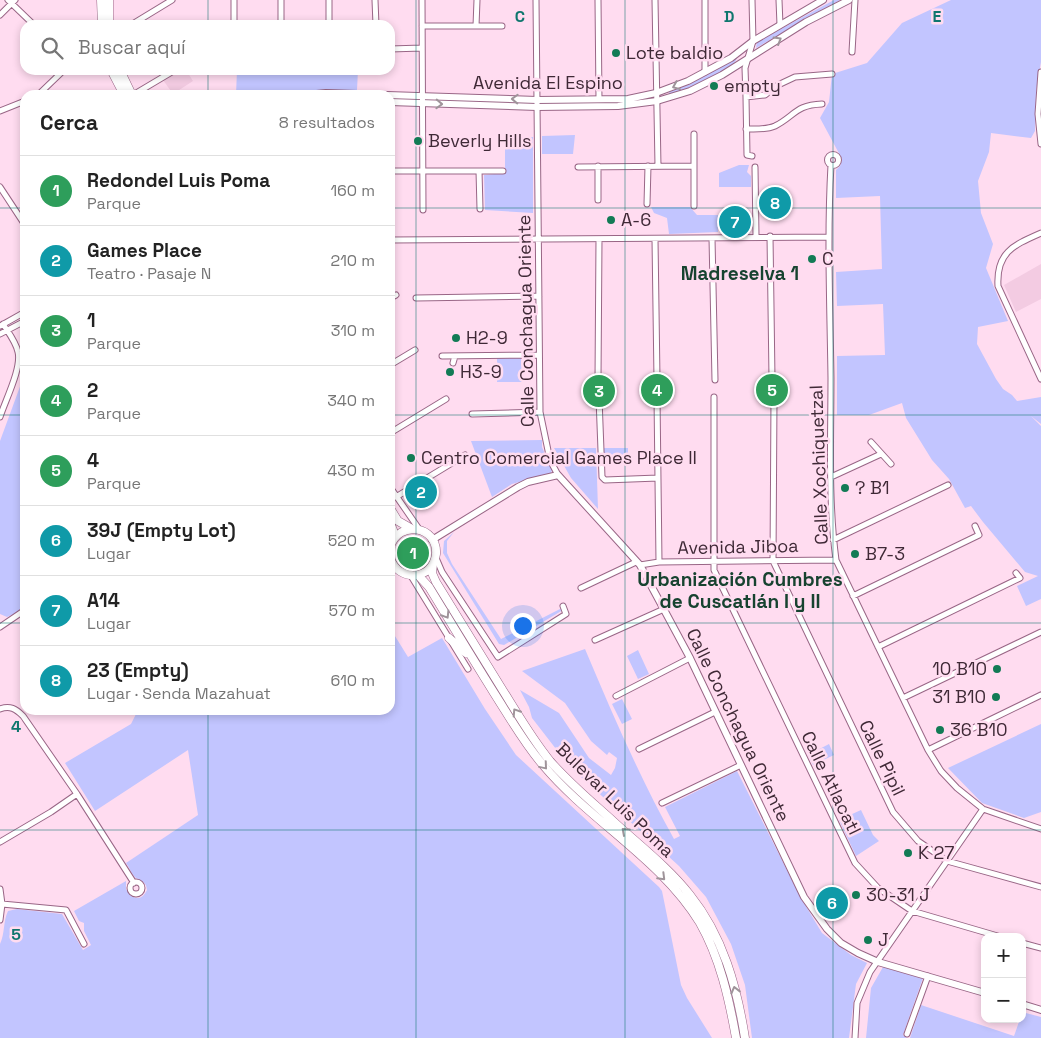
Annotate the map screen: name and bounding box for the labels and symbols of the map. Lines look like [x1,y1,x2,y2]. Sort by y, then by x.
text: C [515,6,525,27]
text: D [724,6,734,27]
text: E [933,6,942,27]
one-way arrow [772,36,781,46]
place label: Lote baldio [626,41,723,64]
marker: Lote baldio [610,47,622,59]
street label: Avenida El Espino [473,71,623,94]
place label: empty [724,74,781,97]
one-way arrow [672,79,681,90]
marker: empty [708,80,720,92]
one-way arrow [511,94,518,104]
one-way arrow [435,99,443,109]
place label: Beverly Hills [428,129,532,152]
marker: Beverly Hills [412,135,424,147]
pin: 8 [759,184,791,222]
pin: 7 [719,203,751,241]
place label: A-6 [621,208,651,231]
marker: A-6 [605,214,617,226]
street label: Calle Conchagua Oriente [512,215,539,427]
place label: C [822,247,834,270]
marker: C [806,253,818,265]
district label: Madreselva 1 [681,261,799,286]
place label: H2-9 [466,326,508,349]
marker: H2-9 [450,332,462,344]
place label: H3-9 [460,360,502,383]
marker: H3-9 [444,366,456,378]
pin: 4 [641,371,673,409]
pin: 5 [756,371,788,409]
pin: 3 [583,372,615,410]
street label: Calle Xochiquetzal [804,385,833,545]
place label: Centro Comercial Games Place II [421,446,697,469]
marker: Centro Comercial Games Place II [405,452,417,464]
pin: 2 [405,473,437,511]
place label: ? B1 [855,476,890,499]
marker: ? B1 [839,482,851,494]
pin: 1 [397,534,429,572]
street label: Avenida Jiboa [677,534,799,559]
place label: B7-3 [865,542,905,565]
marker: B7-3 [849,548,861,560]
district label: Urbanización Cumbres de Cuscatlán I y II [637,567,843,614]
one-way arrow [439,609,449,618]
your location [510,613,536,639]
street label: Calle Conchagua Oriente [682,624,795,825]
place label: 10 B10 [932,657,987,680]
marker: 10 B10 [991,663,1003,675]
place label: 31 B10 [932,685,986,708]
marker: 31 B10 [990,691,1002,703]
one-way arrow [513,708,522,717]
text: 4 [11,716,21,737]
street label: Calle Pipil [854,716,911,800]
place label: 36 B10 [950,718,1007,741]
marker: 36 B10 [934,724,946,736]
street label: Calle Atlacatl [796,727,867,839]
street label: Bulevar Luis Poma [551,737,679,862]
one-way arrow [538,760,547,769]
one-way arrow [621,828,630,837]
place label: K 27 [918,841,954,864]
marker: K 27 [902,847,914,859]
one-way arrow [656,871,665,880]
place label: 30-31 J [866,883,930,906]
pin: 6 [816,884,848,922]
marker: 30-31 J [850,889,862,901]
text: 5 [11,924,21,945]
place label: J [878,928,889,951]
marker: J [862,934,874,946]
one-way arrow [731,987,741,995]

